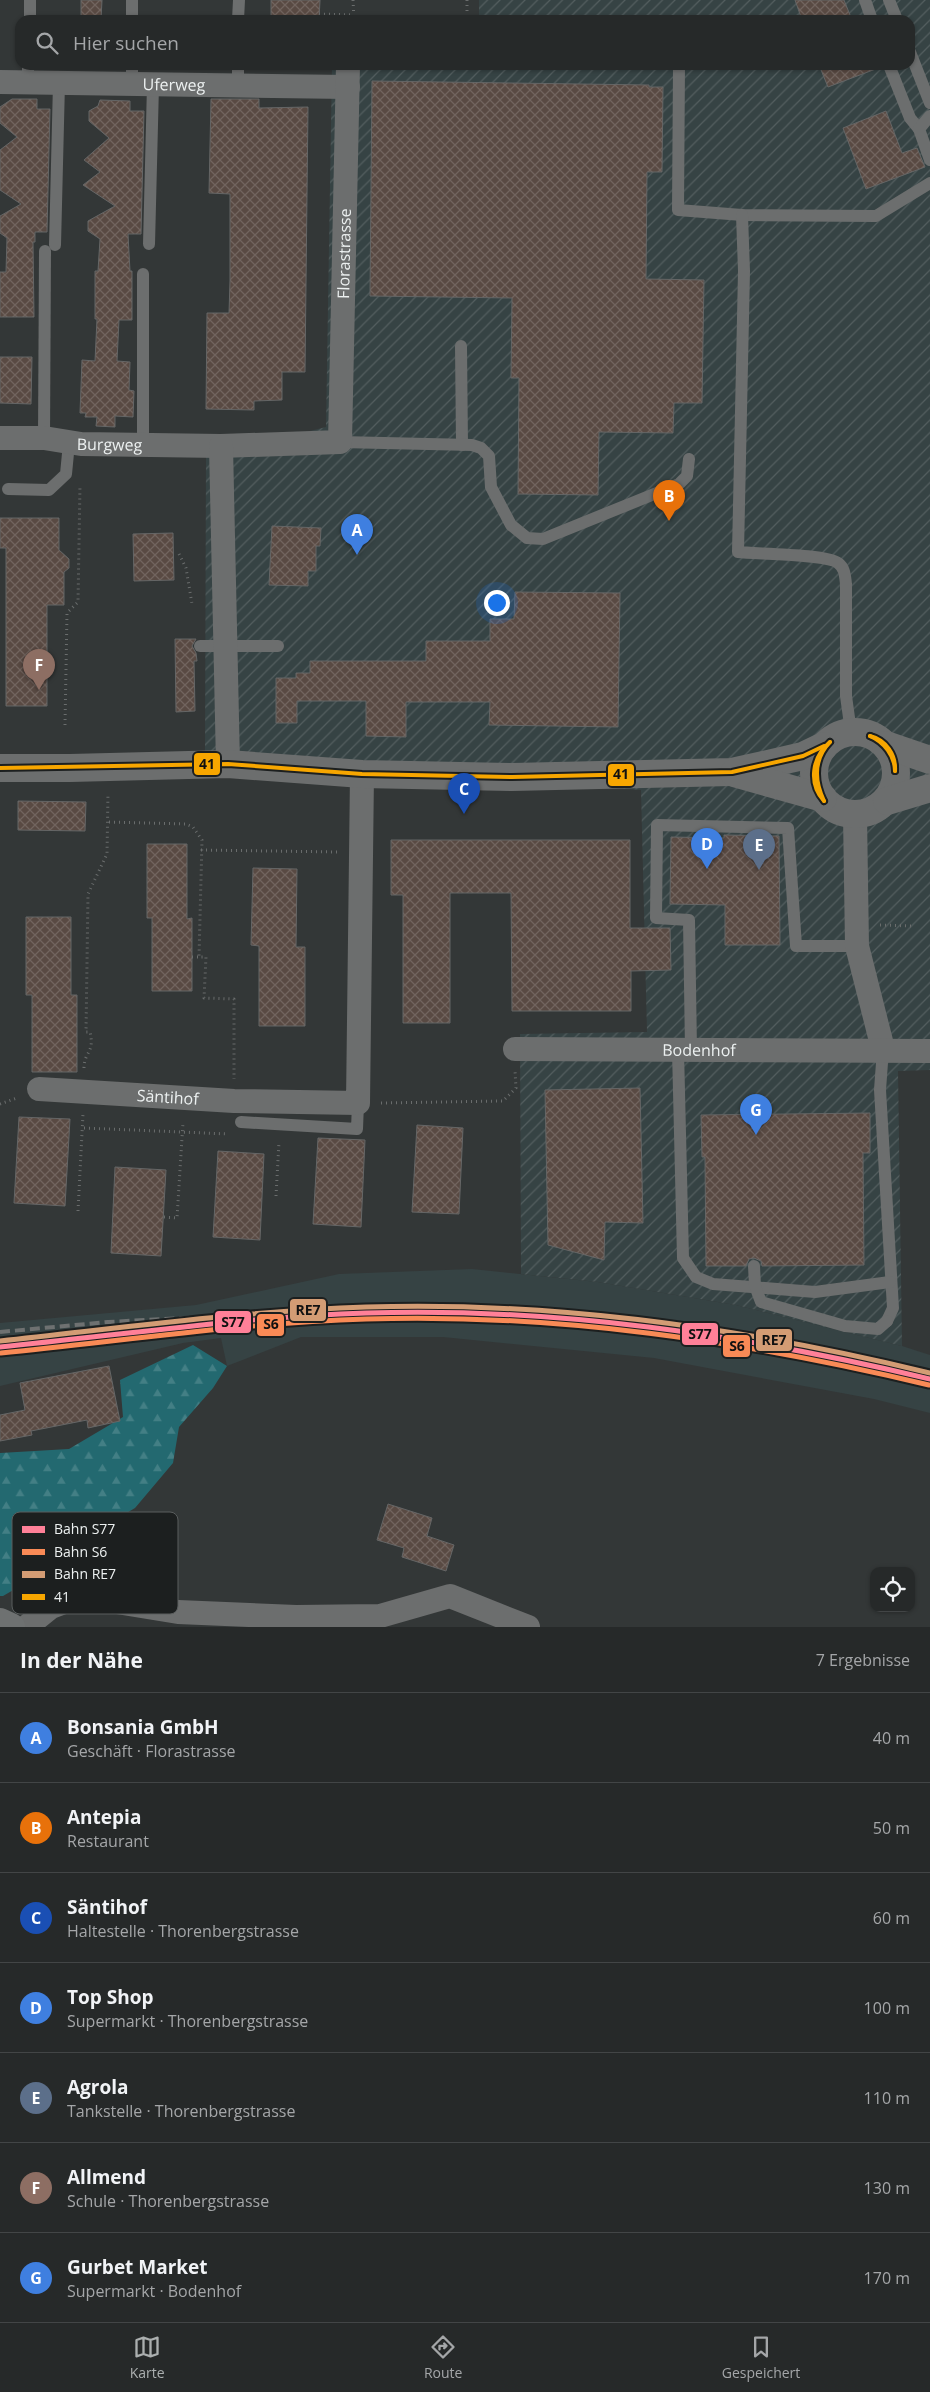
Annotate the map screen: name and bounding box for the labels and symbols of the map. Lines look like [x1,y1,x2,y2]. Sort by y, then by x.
street label: Uferweg [142,73,206,96]
street label: Florastrasse [332,208,356,299]
street label: Burgweg [77,433,143,456]
pin: B [653,480,685,521]
pin: A [341,514,373,555]
your location [484,590,510,616]
pin: F [23,649,55,690]
line badge: 41 [193,752,221,776]
text: 41 [199,754,215,773]
line badge: 41 [607,763,635,787]
text: 41 [613,764,629,783]
pin: C [448,773,480,814]
pin: D [691,828,723,869]
pin: E [743,829,775,870]
street label: Bodenhof [662,1039,737,1061]
street label: Säntihof [136,1084,201,1110]
pin: G [740,1094,772,1135]
line badge: RE7 [289,1298,327,1322]
text: RE7 [295,1300,321,1319]
line badge: S77 [214,1310,252,1334]
text: S77 [221,1312,245,1331]
line badge: S6 [256,1313,285,1337]
text: S6 [263,1314,279,1333]
line badge: S77 [681,1322,719,1346]
text: S77 [688,1324,712,1343]
line badge: RE7 [755,1328,793,1352]
text: RE7 [761,1330,787,1349]
line badge: S6 [722,1334,751,1358]
text: S6 [729,1336,745,1355]
legend [12,1512,178,1614]
text: Bahn S77 [54,1519,115,1538]
text: Bahn S6 [54,1542,107,1561]
text: Bahn RE7 [54,1564,116,1583]
text: 41 [54,1587,70,1606]

